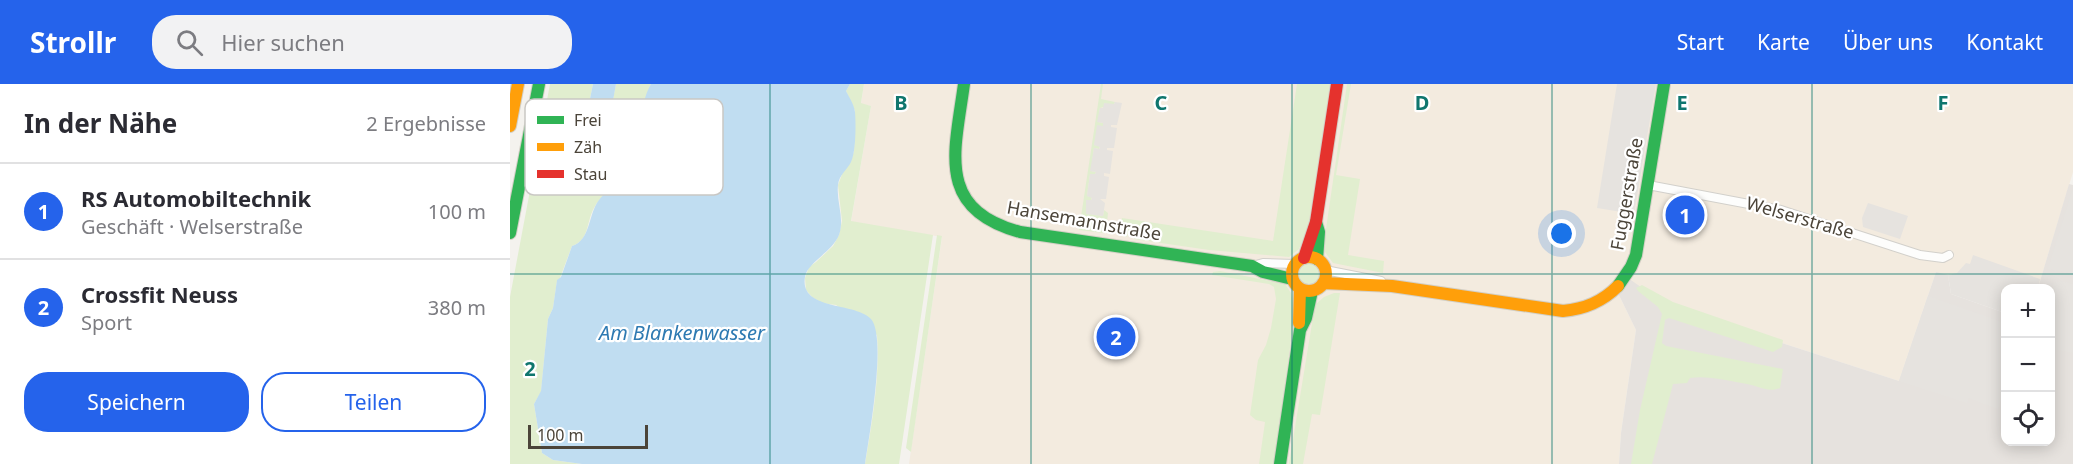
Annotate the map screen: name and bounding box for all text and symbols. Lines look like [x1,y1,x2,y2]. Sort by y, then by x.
search box [152,15,572,69]
text: Strollr [30,23,116,61]
icon: search [173,26,206,59]
text: Hier suchen [221,27,345,57]
text: Start [1677,28,1724,56]
text: Karte [1757,28,1810,56]
text: Über uns [1843,28,1933,56]
text: Kontakt [1966,28,2043,56]
text: B [894,89,908,116]
text: C [1155,89,1168,116]
text: D [1415,89,1429,116]
text: E [1676,89,1688,116]
text: F [1938,89,1948,116]
legend [525,99,723,195]
text: In der Nähe [24,105,177,141]
text: Frei [574,109,602,131]
text: 2 Ergebnisse [366,110,486,137]
text: Zäh [574,136,602,158]
street label: Fuggerstraße [1604,136,1648,252]
text: Stau [574,163,607,185]
text: RS Automobiltechnik [81,183,311,213]
street label: Welserstraße [1744,190,1857,244]
pin: 1 [1666,192,1704,238]
street label: Hansemannstraße [1005,195,1163,245]
text: 1 [38,198,49,225]
text: 100 m [428,198,486,225]
text: Geschäft · Welserstraße [81,213,303,240]
your location [1547,219,1576,248]
text: Crossfit Neuss [81,279,238,309]
map controls [2001,284,2055,446]
button: + [2001,284,2055,338]
text: 2 [38,294,49,321]
text: 380 m [428,294,486,321]
text: Sport [81,309,132,336]
pin: 2 [1096,314,1136,360]
water label: Am Blankenwasser [597,319,766,346]
button: − [2001,338,2055,392]
text: 2 [524,355,536,382]
button: Speichern [24,372,249,432]
button: Teilen [261,372,486,432]
button: locate [2001,392,2055,446]
scale bar [528,422,648,450]
text: 100 m [537,424,584,446]

